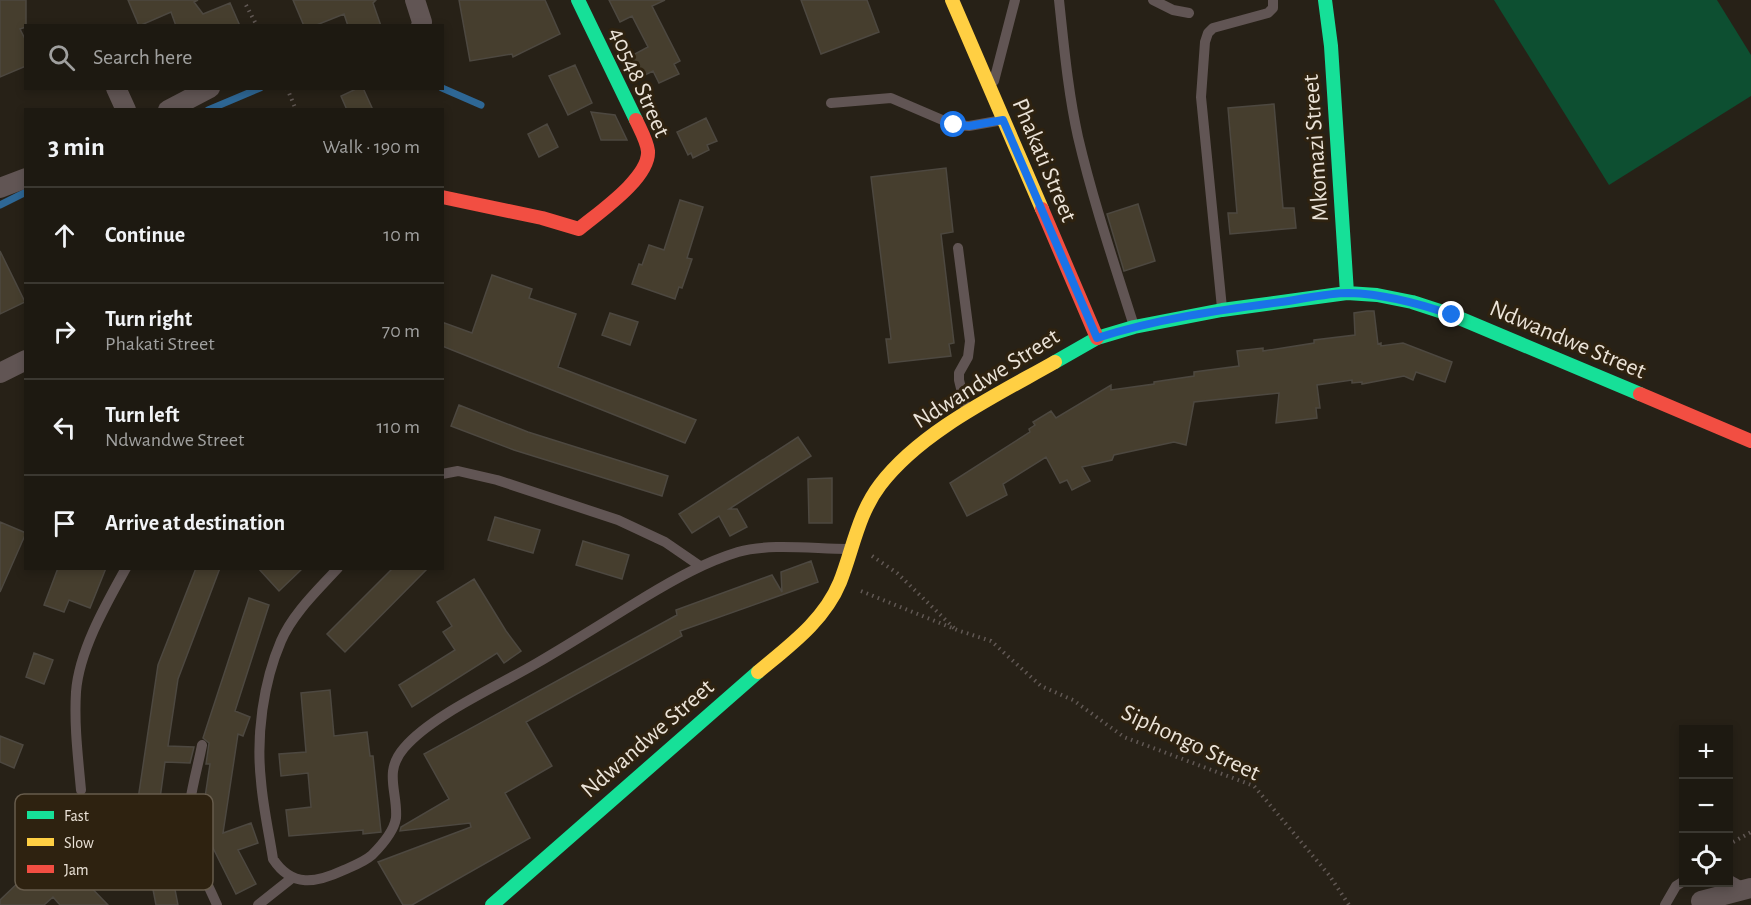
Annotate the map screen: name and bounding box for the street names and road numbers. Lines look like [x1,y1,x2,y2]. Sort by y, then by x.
street label: 40548 Street [604,24,674,141]
street label: Mkomazi Street [1299,73,1333,222]
street label: Phakati Street [1007,95,1081,226]
street label: Ndwandwe Street [1486,296,1650,384]
street label: Ndwandwe Street [909,324,1064,433]
street label: Ndwandwe Street [577,675,719,803]
street label: Siphongo Street [1118,700,1264,786]

